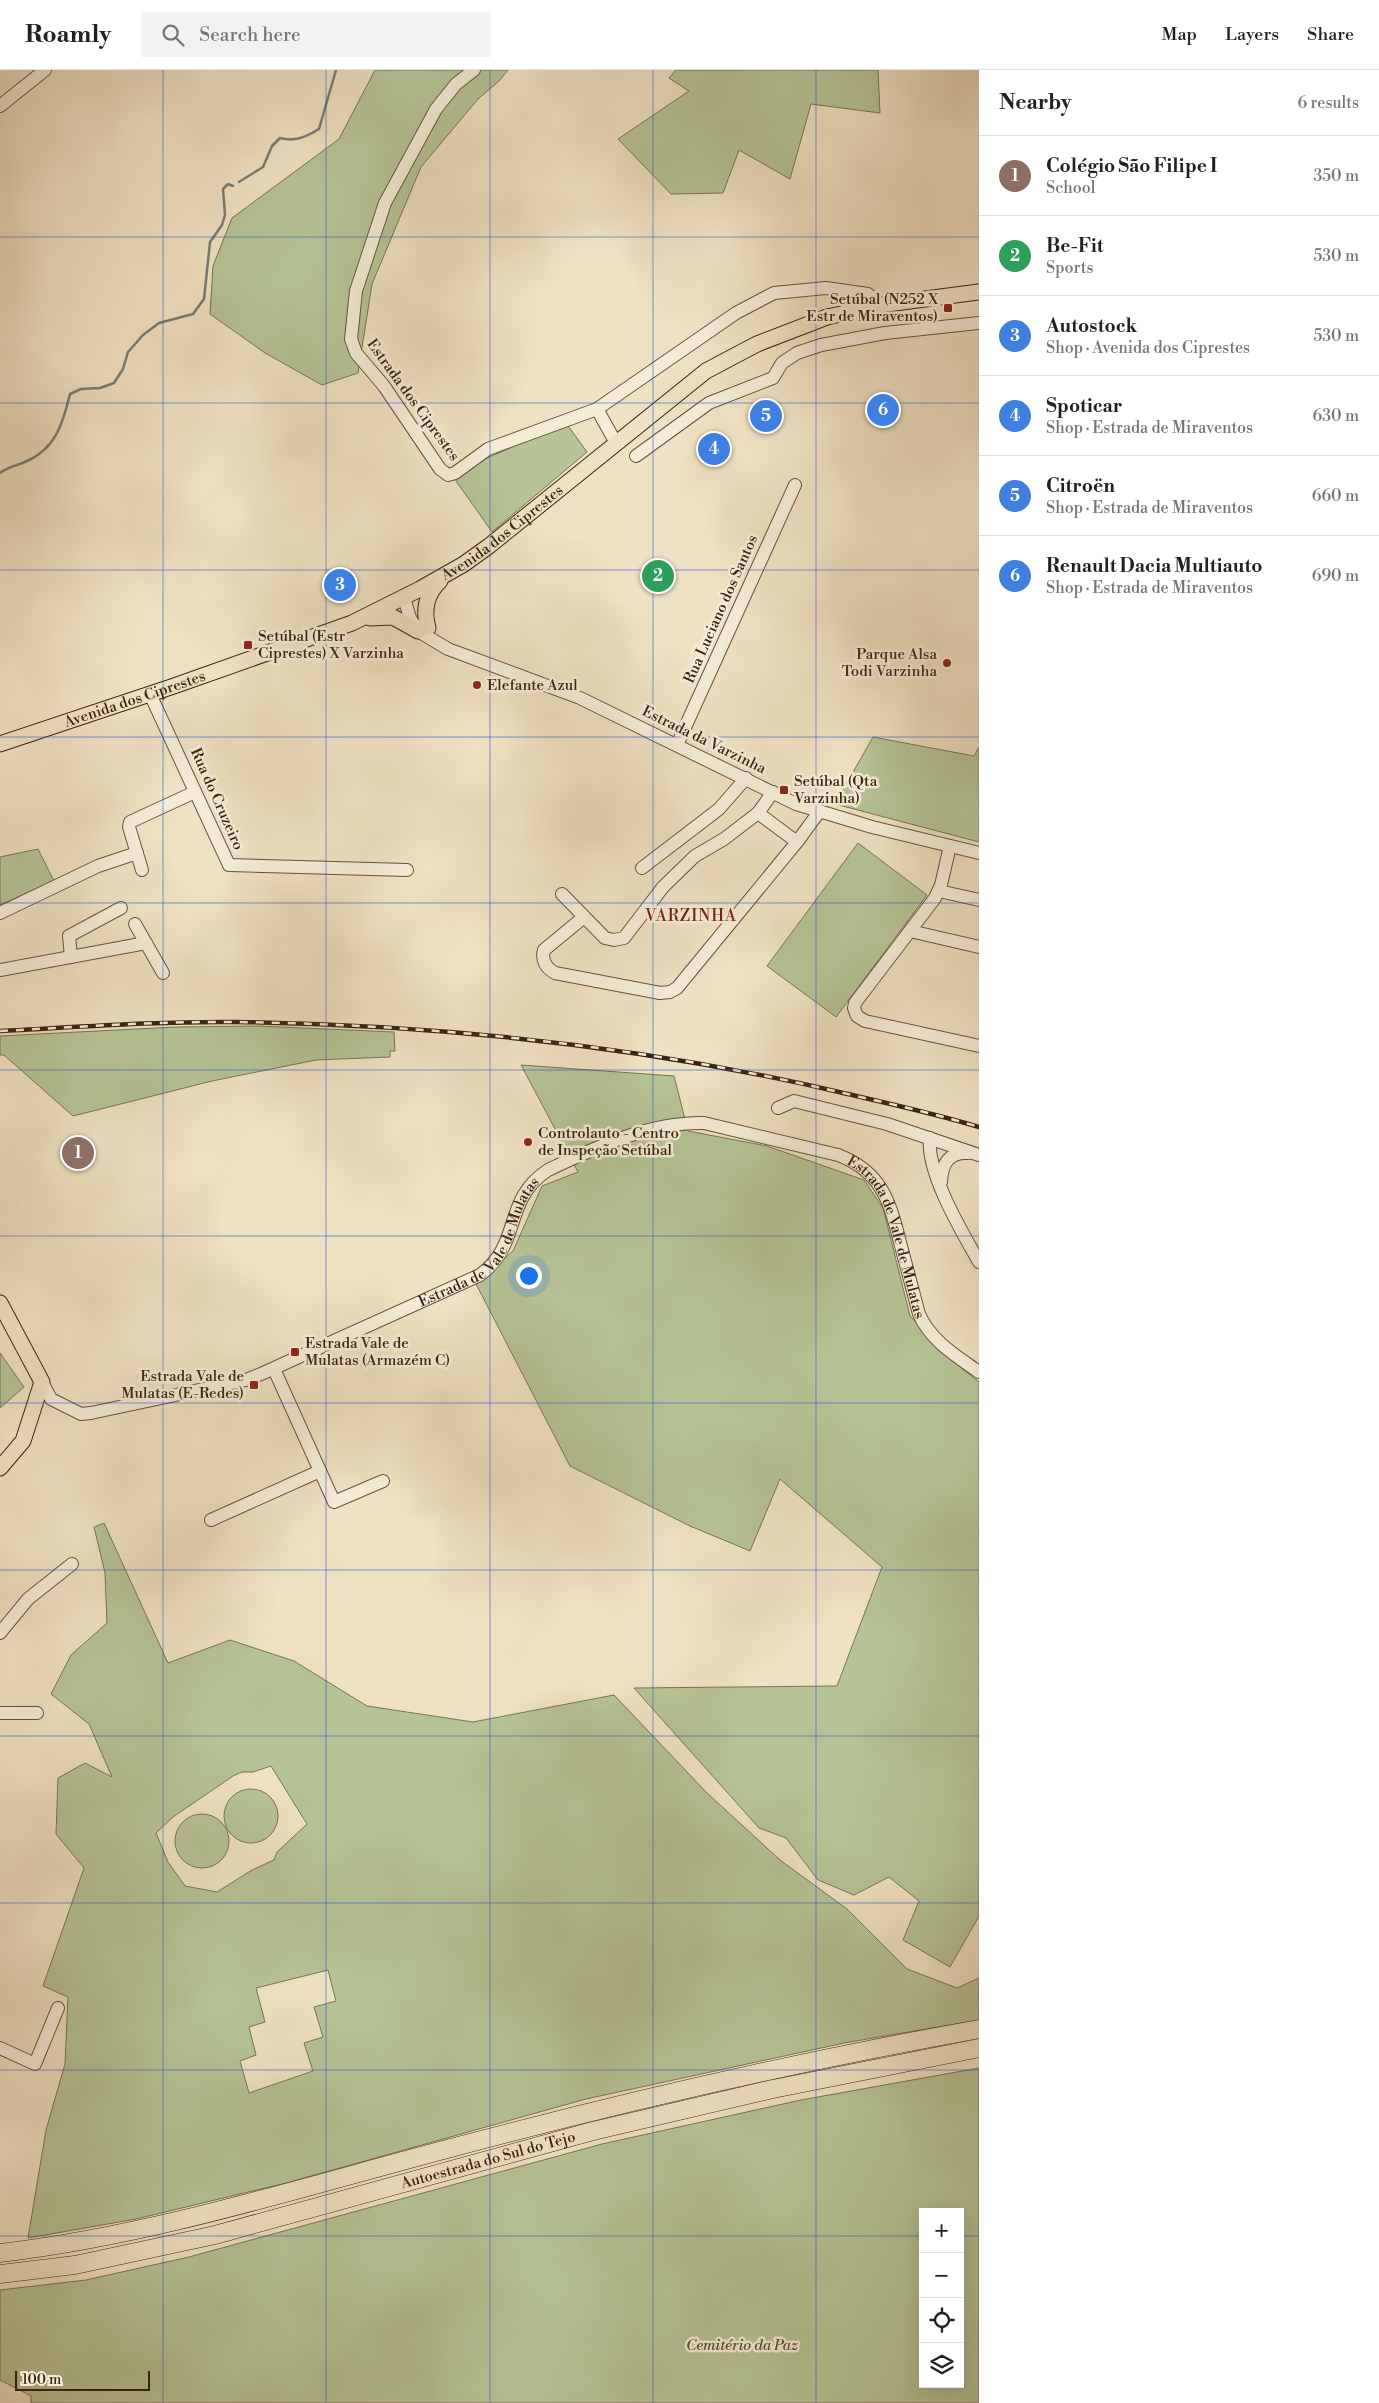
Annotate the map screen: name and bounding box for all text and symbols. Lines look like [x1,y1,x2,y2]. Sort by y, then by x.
search box [141,12,491,57]
text: Roamly [25,20,111,50]
icon: search [159,21,187,49]
text: Search here [199,23,301,47]
text: Map [1162,23,1197,46]
text: Layers [1225,23,1279,46]
text: Share [1307,23,1354,46]
text: Nearby [999,90,1072,116]
text: 6 results [1298,93,1359,113]
text: Colégio São Filipe I [1046,154,1217,178]
text: 1 [1011,166,1019,186]
text: 350 m [1313,166,1359,186]
text: School [1046,178,1095,198]
text: Be-Fit [1046,234,1104,258]
text: 2 [1010,246,1020,266]
text: 530 m [1313,246,1359,266]
text: Sports [1046,258,1093,278]
place label: Setúbal (N252 X Estr de Miraventos) [806,290,939,326]
marker: Setúbal (N252 X Estr de Miraventos) [942,302,954,314]
text: Autostock [1046,314,1137,338]
text: 3 [1010,326,1020,346]
text: 530 m [1313,326,1359,346]
street label: Estrada dos Ciprestes [362,335,464,465]
text: Shop · Avenida dos Ciprestes [1046,338,1250,358]
pin: 6 [867,391,899,429]
text: Spoticar [1046,394,1122,418]
pin: 5 [750,397,782,435]
text: 4 [1010,406,1020,426]
text: 630 m [1313,406,1359,426]
text: Shop · Estrada de Miraventos [1046,418,1253,438]
pin: 4 [698,430,730,468]
text: Citroën [1046,474,1115,498]
street label: Avenida dos Ciprestes [437,481,567,585]
text: 5 [1010,486,1020,506]
text: 660 m [1312,486,1359,506]
text: Shop · Estrada de Miraventos [1046,498,1253,518]
street label: Rua Luciano dos Santos [680,532,762,686]
text: Renault Dacia Multiauto [1046,554,1263,578]
pin: 2 [642,557,674,595]
pin: 3 [324,566,356,604]
text: 6 [1010,566,1020,586]
text: 690 m [1312,566,1359,586]
text: Shop · Estrada de Miraventos [1046,578,1253,598]
place label: Setúbal (Estr Ciprestes) X Varzinha [258,627,404,663]
marker: Setúbal (Estr Ciprestes) X Varzinha [242,639,254,651]
place label: Parque Alsa Todi Varzinha [842,645,937,681]
marker: Parque Alsa Todi Varzinha [941,657,953,669]
street label: Avenida dos Ciprestes [61,666,208,732]
place label: Elefante Azul [487,676,578,695]
marker: Elefante Azul [471,679,483,691]
street label: Estrada da Varzinha [639,702,770,779]
street label: Rua do Cruzeiro [186,745,248,853]
place label: Setúbal (Qta Varzinha) [793,772,878,808]
marker: Setúbal (Qta Varzinha) [778,784,790,796]
district label: VARZINHA [644,906,737,926]
place label: Controlauto - Centro de Inspeção Setúbal [538,1124,679,1160]
pin: 1 [62,1134,94,1172]
marker: Controlauto - Centro de Inspeção Setúbal [522,1136,534,1148]
street label: Estrada de Vale de Mulatas [844,1151,929,1322]
street label: Estrada de Vale de Mulatas [415,1172,543,1311]
your location [516,1263,542,1289]
place label: Estrada Vale de Mulatas (Armazém C) [305,1334,450,1370]
marker: Estrada Vale de Mulatas (Armazém C) [289,1346,301,1358]
place label: Estrada Vale de Mulatas (E-Redes) [121,1367,244,1403]
marker: Estrada Vale de Mulatas (E-Redes) [248,1379,260,1391]
street label: Autoestrada do Sul do Tejo [398,2127,578,2193]
map controls [919,2208,964,2388]
button: + [919,2208,964,2253]
button: − [919,2253,964,2298]
button: locate [919,2298,964,2343]
park label: Cemitério da Paz [686,2336,798,2355]
button: layers [919,2343,964,2388]
scale bar [15,2368,150,2391]
text: 100 m [22,2371,61,2389]

